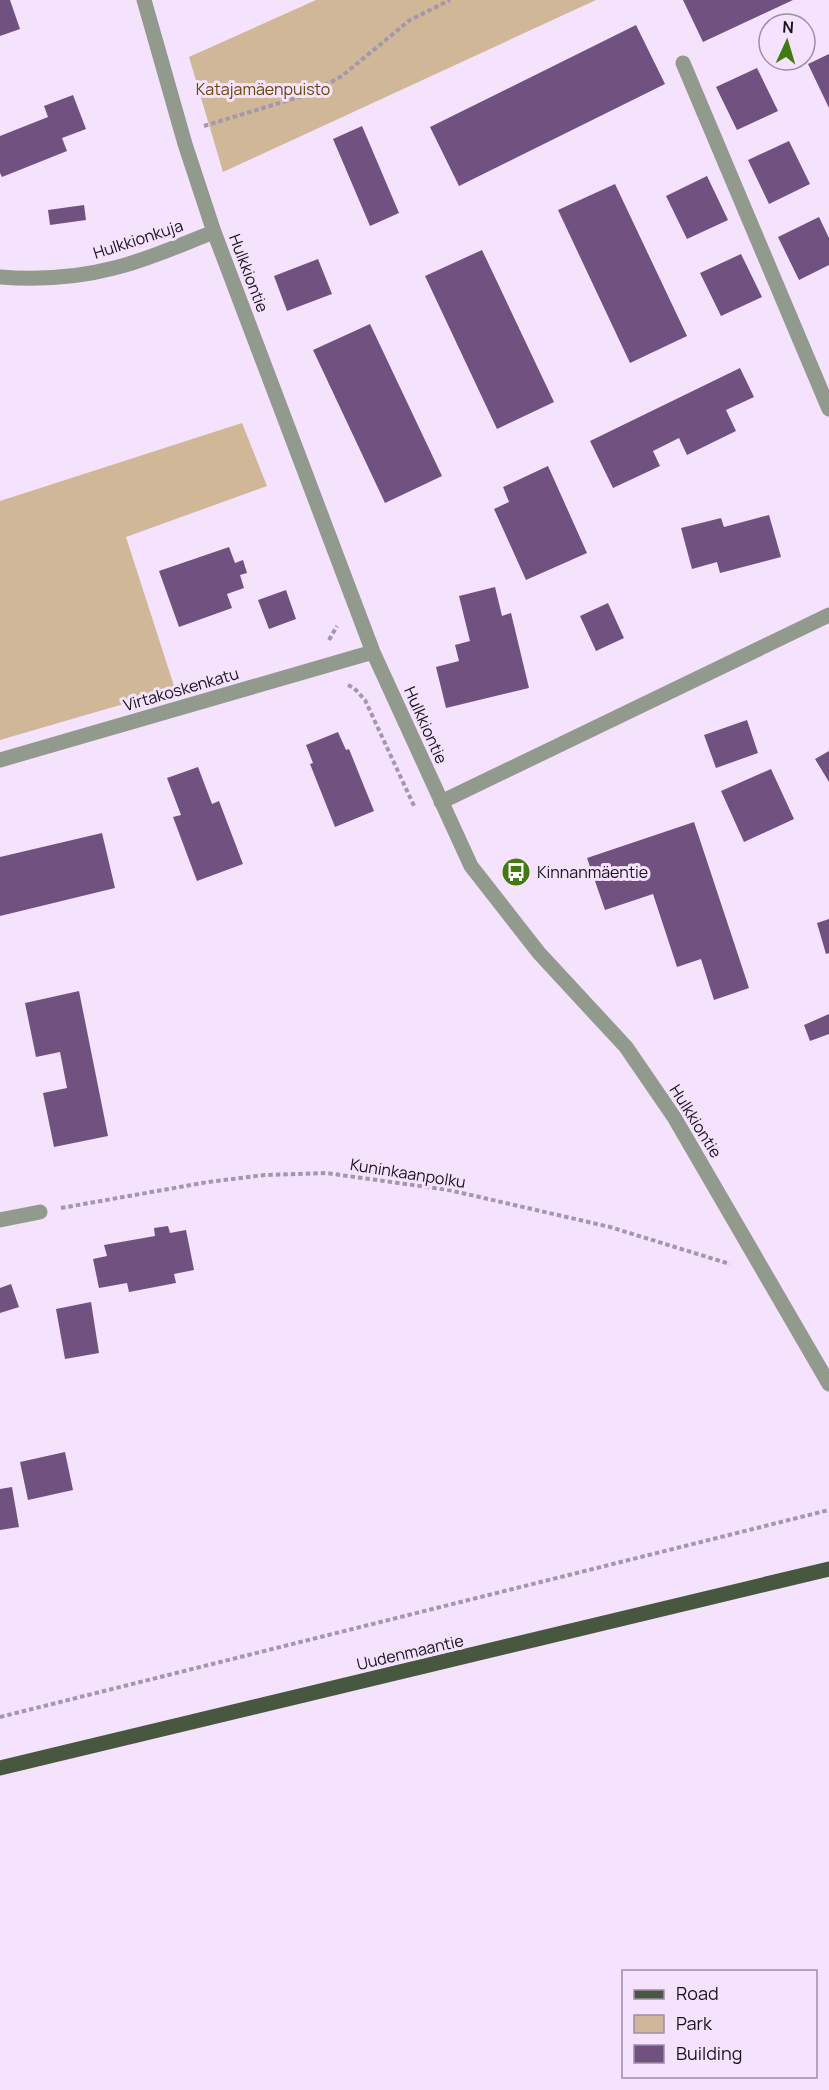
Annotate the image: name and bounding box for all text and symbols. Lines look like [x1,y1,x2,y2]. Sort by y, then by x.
north arrow [757,12,817,72]
text: N [782,16,795,38]
park label: Katajamäenpuisto [196,78,330,100]
street label: Hulkkionkuja [90,214,186,264]
street label: Hulkkiontie [224,231,274,315]
street label: Virtakoskenkatu [121,662,241,716]
street label: Hulkkiontie [399,683,453,767]
bus stop icon: Kinnanmäentie [500,856,532,888]
place label: Kinnanmäentie [537,861,648,883]
street label: Hulkkiontie [665,1080,727,1162]
street label: Kuninkaanpolku [349,1153,467,1193]
street label: Uudenmaantie [354,1629,466,1675]
legend [622,1970,817,2078]
text: Road [676,1981,719,2005]
text: Park [676,2011,713,2035]
text: Building [676,2041,742,2065]

